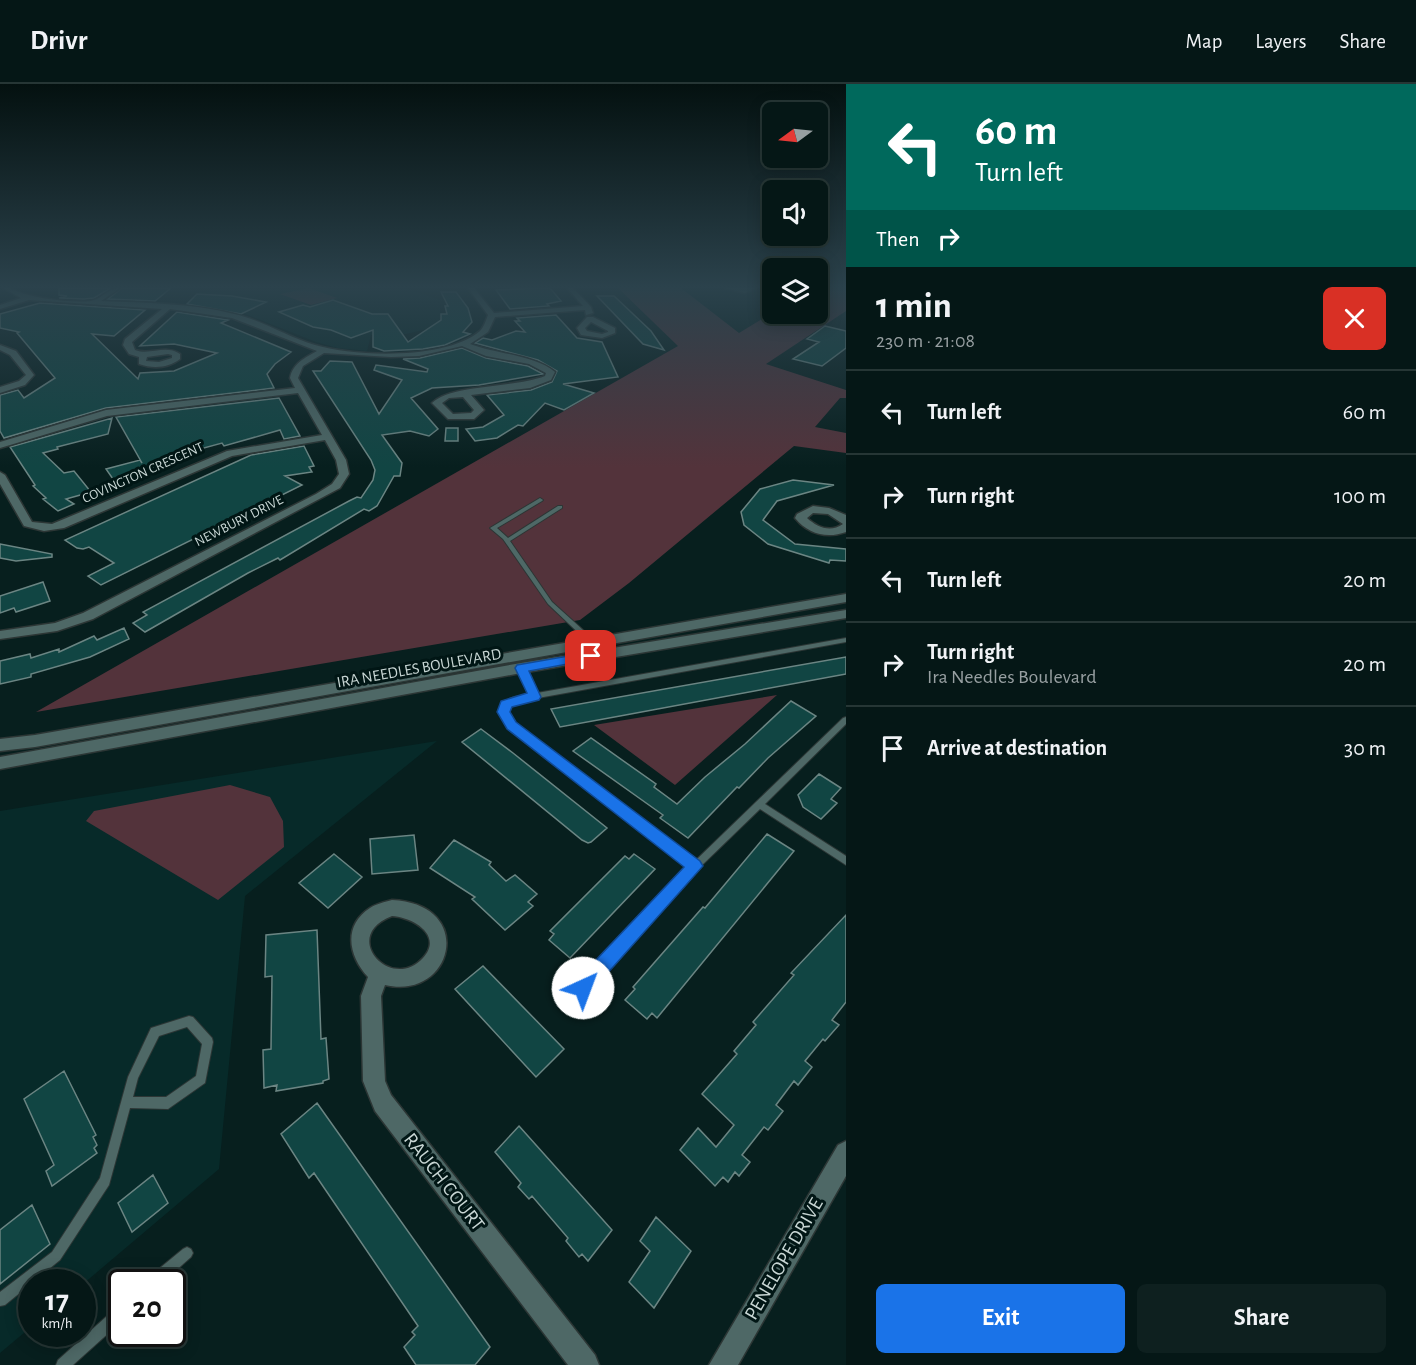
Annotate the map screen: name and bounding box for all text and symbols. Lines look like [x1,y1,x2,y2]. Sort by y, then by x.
text: Drivr [30,27,87,55]
text: Map [1186,31,1222,52]
text: Layers [1255,31,1306,52]
text: Share [1339,31,1386,52]
north arrow [762,102,828,168]
map controls [762,102,828,324]
icon: left [876,108,954,186]
text: 60 m [975,110,1057,152]
text: Turn left [975,159,1063,186]
button: sound [762,180,828,246]
icon: right [932,222,965,255]
text: Then [876,228,920,250]
button: layers [762,258,828,324]
button: close [1323,287,1386,350]
text: 1 min [876,288,952,324]
text: 230 m · 21:08 [876,331,975,351]
icon: left [876,396,909,429]
text: Turn left [927,401,1001,423]
text: 60 m [1343,401,1386,423]
street label: COVINGTON CRESCENT [80,440,206,506]
icon: right [876,480,909,513]
text: Turn right [927,485,1014,507]
text: 100 m [1334,485,1386,507]
street label: NEWBURY DRIVE [193,493,286,549]
icon: left [876,564,909,597]
text: Turn left [927,569,1001,591]
text: 20 m [1343,569,1386,591]
pin [565,630,616,681]
icon: arrive [574,639,607,672]
text: Turn right [927,641,1014,663]
street label: IRA NEEDLES BOULEVARD [336,646,502,690]
icon: right [876,648,909,681]
text: 20 m [1343,653,1386,675]
text: Ira Needles Boulevard [927,667,1097,687]
icon: arrive [876,732,909,765]
text: Arrive at destination [927,737,1107,759]
text: 30 m [1344,737,1386,759]
position arrow [551,956,615,1020]
street label: RAUCH COURT [400,1129,488,1235]
street label: PENELOPE DRIVE [741,1194,827,1323]
speed limit sign: 20 [108,1269,186,1347]
button: Exit [876,1284,1125,1353]
button: Share [1137,1284,1386,1353]
text: 17 [45,1286,69,1316]
text: km/h [42,1316,72,1331]

